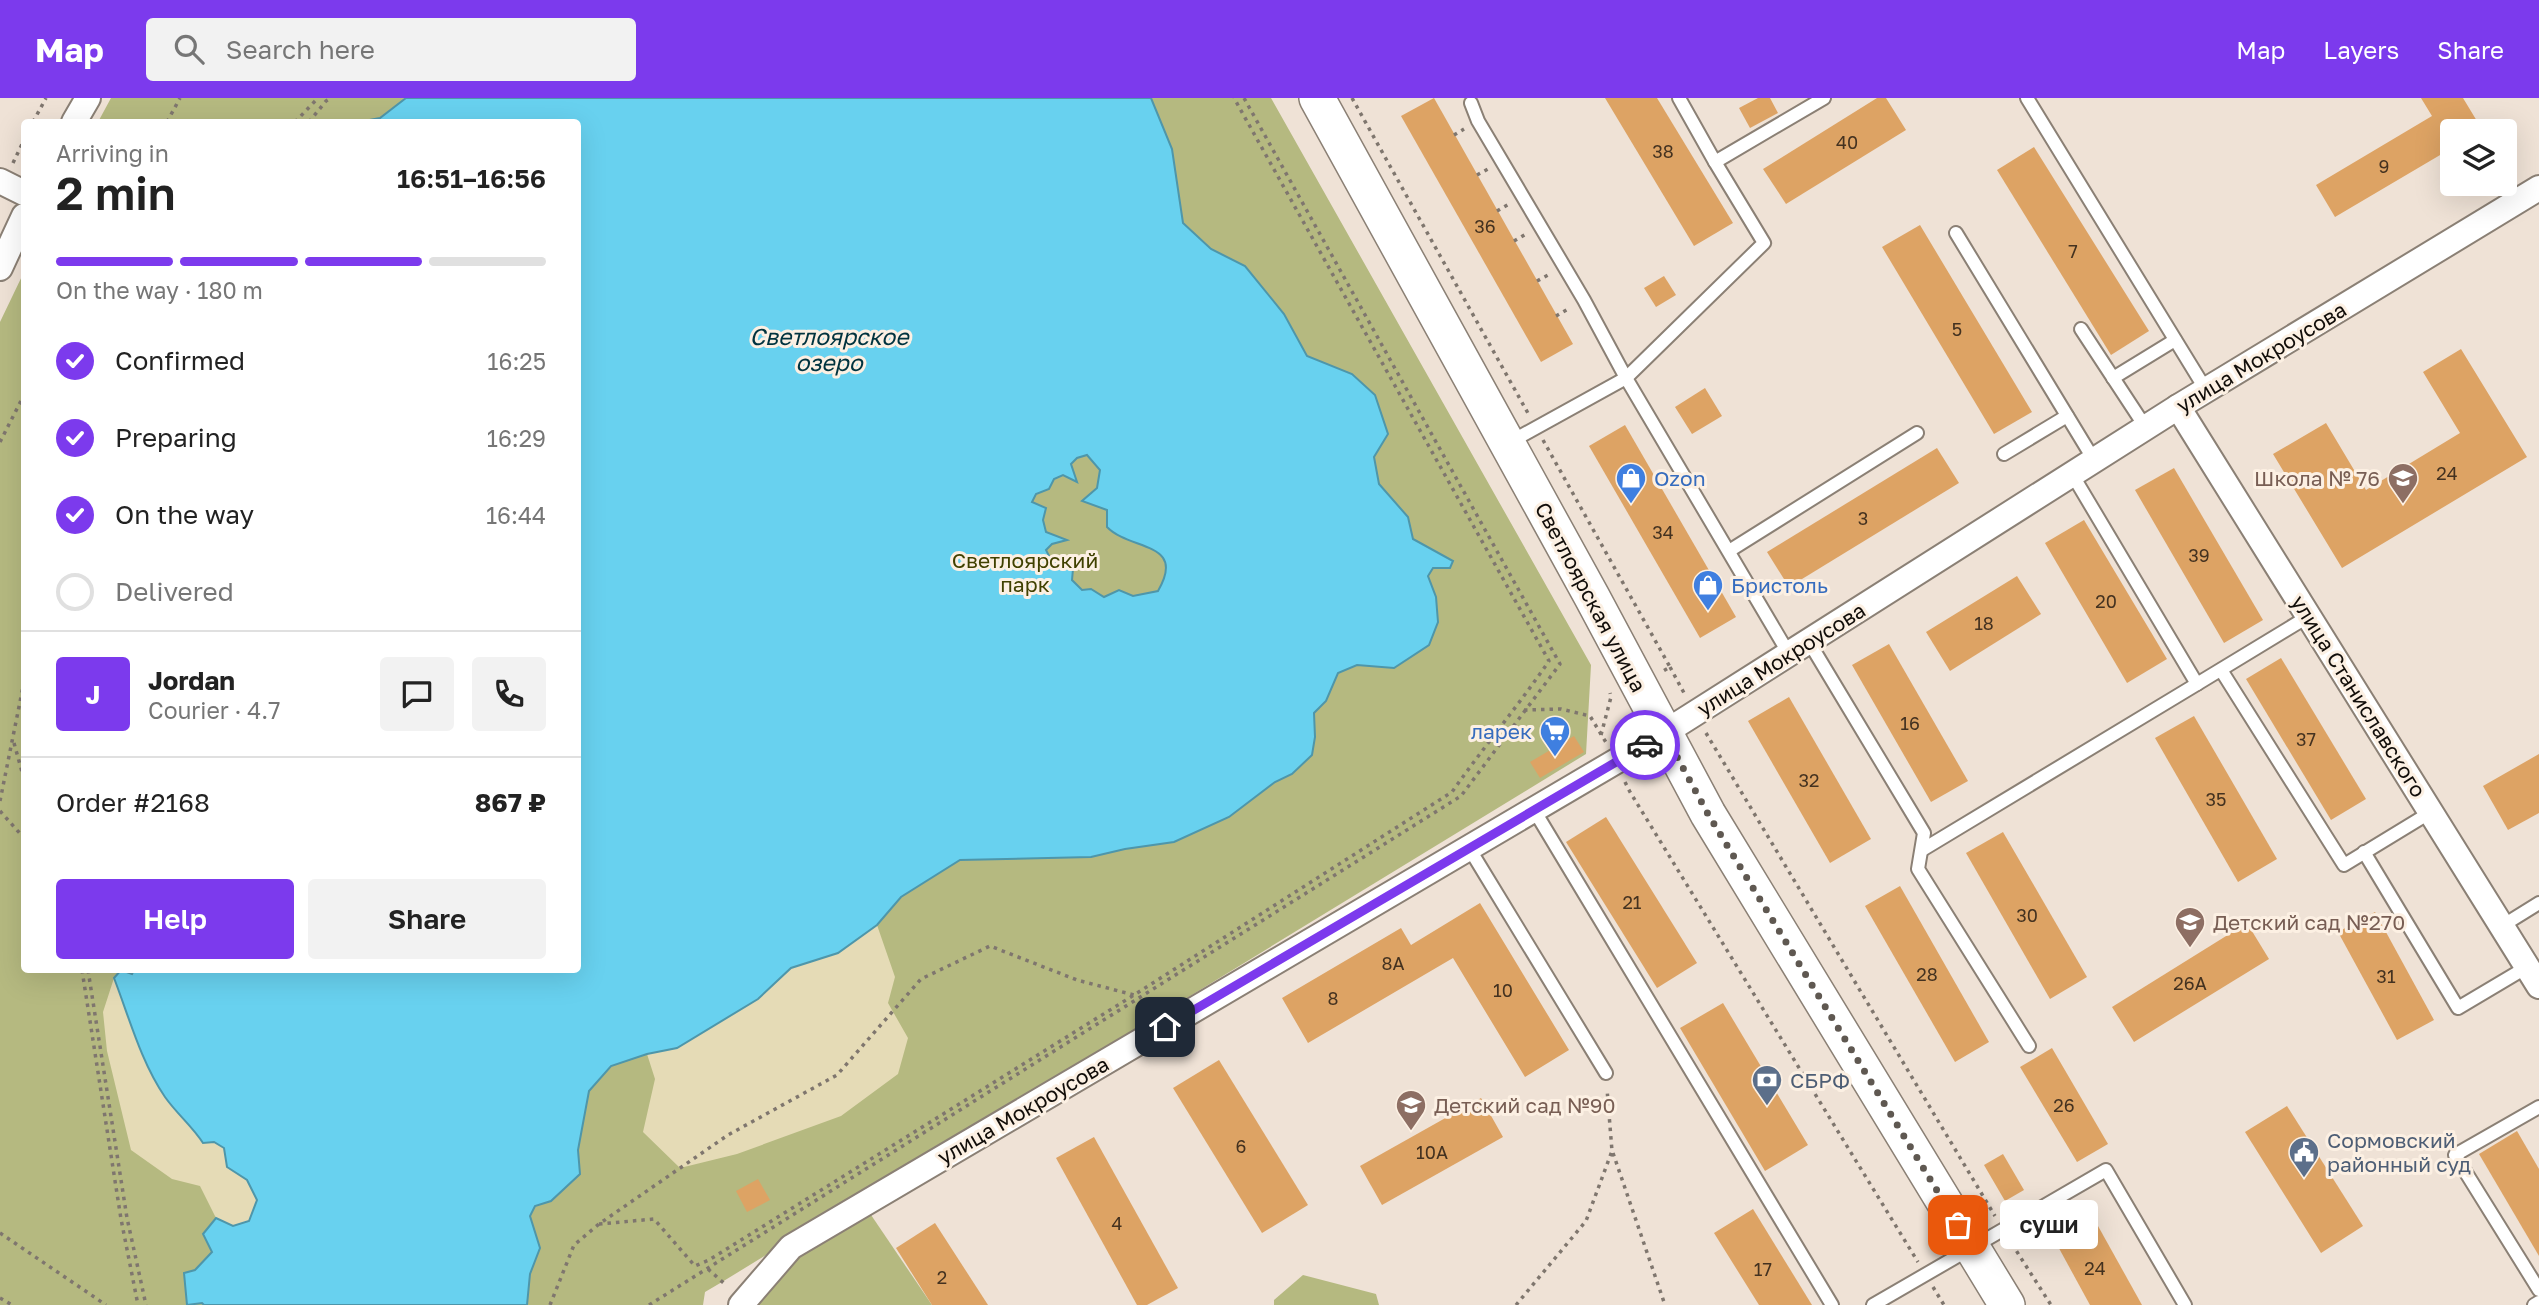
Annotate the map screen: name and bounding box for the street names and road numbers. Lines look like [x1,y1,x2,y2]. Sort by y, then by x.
street label: улица Мокроусова [2171,296,2351,418]
street label: Светлоярская улица [1530,498,1652,696]
street label: улица Станиславского [2286,590,2432,802]
street label: улица Мокроусова [1692,597,1870,721]
street label: улица Мокроусова [933,1050,1113,1170]

